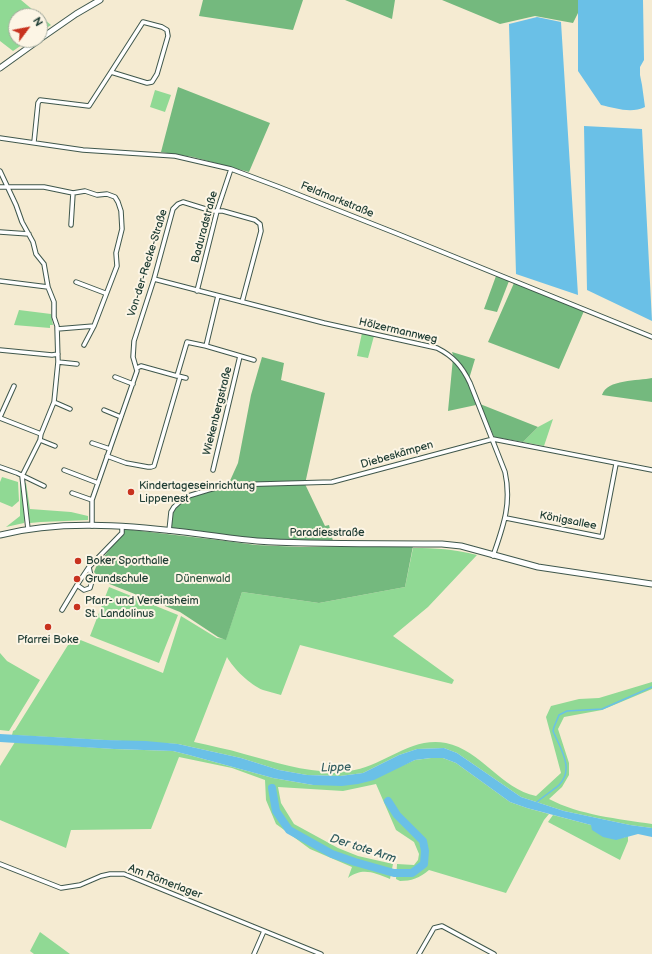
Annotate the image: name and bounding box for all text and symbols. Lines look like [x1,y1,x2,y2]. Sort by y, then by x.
north arrow [8,8,48,48]
text: N [30,15,45,29]
street label: Feldmarkstraße [299,179,375,221]
street label: Baduradstraße [189,190,221,264]
street label: Von-der-Recke-Straße [125,208,171,318]
street label: Hölzermannweg [357,316,439,346]
street label: Wiekenbergstraße [201,365,235,457]
street label: Diebeskämpen [359,438,435,472]
place label: Kindertageseinrichtung Lippenest [139,479,255,505]
marker: Kindertageseinrichtung Lippenest [126,487,136,497]
street label: Königsallee [538,509,598,533]
street label: Paradiesstraße [290,526,364,540]
place label: Boker Sporthalle [86,554,169,568]
marker: Boker Sporthalle [73,556,83,566]
place label: Grundschule [85,572,148,586]
park label: Dünenwald [175,572,231,586]
marker: Grundschule [72,574,82,584]
place label: Pfarr- und Vereinsheim St. Landolinus [85,594,199,620]
marker: Pfarr- und Vereinsheim St. Landolinus [72,602,82,612]
marker: Pfarrei Boke [43,622,53,632]
place label: Pfarrei Boke [17,633,79,647]
water label: Lippe [321,760,351,776]
water label: Der tote Arm [328,832,398,866]
street label: Am Römerlager [126,862,204,902]

